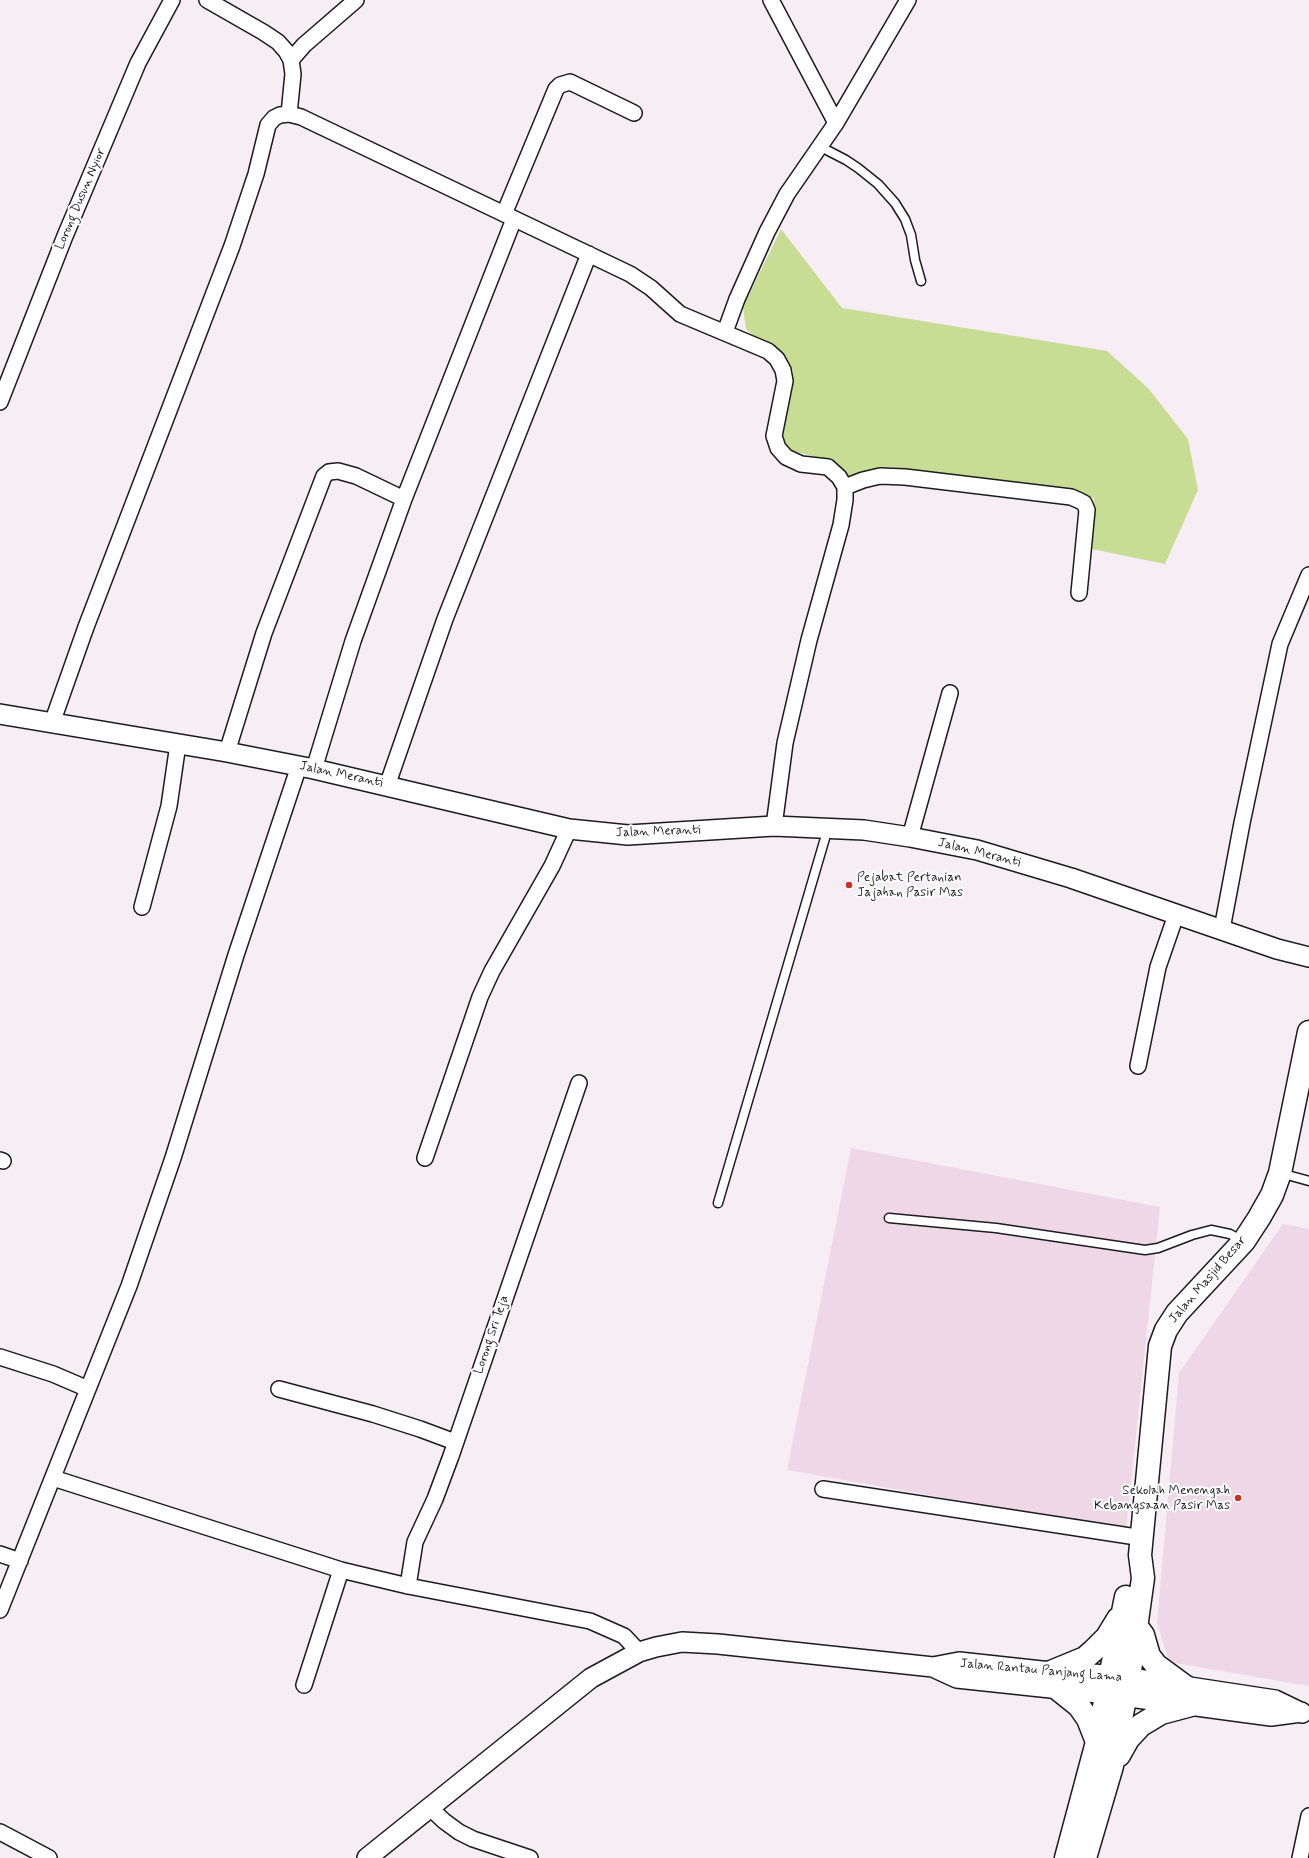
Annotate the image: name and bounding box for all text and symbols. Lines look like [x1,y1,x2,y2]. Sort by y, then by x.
street label: Lorong Dusun Nyior [53,146,109,252]
street label: Jalan Meranti [298,759,384,791]
street label: Jalan Meranti [615,823,701,841]
street label: Jalan Meranti [936,835,1022,871]
place label: Pejabat Pertanian Jajahan Pasir Mas [857,870,963,901]
marker: Pejabat Pertanian Jajahan Pasir Mas [844,880,854,890]
street label: Jalan Masjid Besar [1166,1233,1250,1327]
street label: Lorong Sri Teja [471,1294,513,1376]
place label: Sekolah Menengah Kebangsaan Pasir Mas [1094,1483,1230,1514]
marker: Sekolah Menengah Kebangsaan Pasir Mas [1233,1493,1243,1503]
street label: Jalan Rantau Panjang Lama [959,1656,1123,1686]

